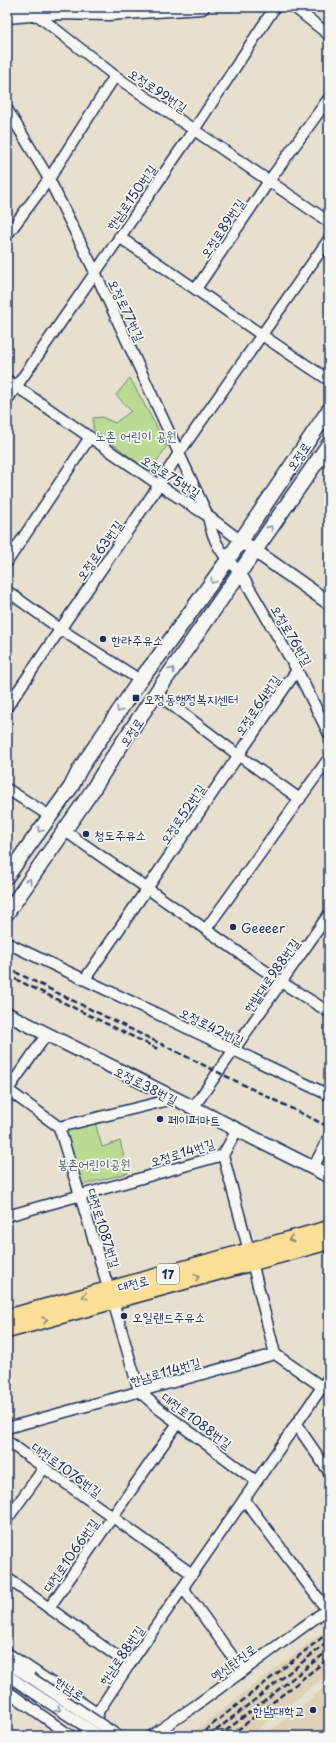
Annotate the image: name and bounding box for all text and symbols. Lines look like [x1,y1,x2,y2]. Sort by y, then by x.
street label: 오정로99번길 [125,63,191,117]
street label: 한남로150번길 [101,160,161,234]
street label: 오정로89번길 [195,195,249,261]
street label: 오정로77번길 [104,276,150,344]
park label: 노촌 어린이 공원 [95,426,177,445]
street label: 오정로 [281,438,315,474]
street label: 오정로75번길 [138,450,204,502]
street label: 오정로63번길 [71,516,127,584]
one-way arrow [265,526,272,533]
one-way arrow [211,577,218,584]
street label: 오정로76번길 [267,601,317,669]
place label: 한라주유소 [111,630,163,649]
marker: 한라주유소 [98,634,108,644]
one-way arrow [167,667,175,674]
street label: 오정로64번길 [230,671,284,739]
place label: 오정동행정복지센터 [144,689,238,708]
marker: 오정동행정복지센터 [131,693,141,703]
one-way arrow [117,706,124,713]
street label: 오정로 [114,714,148,750]
street label: 오정로52번길 [155,780,209,848]
place label: 청도주유소 [94,825,146,844]
one-way arrow [37,826,44,833]
marker: 청도주유소 [81,829,91,839]
one-way arrow [25,878,32,885]
place label: Geeeer [241,918,286,937]
marker: Geeeer [228,922,238,932]
street label: 한밭대로988번길 [238,934,304,1016]
street label: 오정로42번길 [177,1002,247,1050]
street label: 오정로38번길 [111,1061,181,1109]
place label: 페이퍼마트 [168,1110,220,1129]
marker: 페이퍼마트 [155,1114,165,1124]
street label: 오정로14번길 [147,1133,217,1171]
park label: 봉촌어린이공원 [57,1154,131,1173]
street label: 대전로1087번길 [83,1186,125,1270]
one-way arrow [288,1234,295,1243]
road number: 17 [157,1264,179,1284]
street label: 대전로 [115,1270,151,1296]
one-way arrow [193,1273,200,1282]
one-way arrow [82,1291,89,1300]
place label: 오일랜드주유소 [132,1307,205,1326]
marker: 오일랜드주유소 [119,1311,129,1321]
one-way arrow [41,1316,48,1325]
street label: 한남로114번길 [127,1352,203,1390]
street label: 대전로1088번길 [158,1387,236,1453]
street label: 대전로1076번길 [28,1437,106,1501]
street label: 대전로1066번길 [38,1514,102,1596]
street label: 한남로88번길 [94,1621,148,1689]
street label: 옛신탄진로 [206,1639,260,1685]
street label: 한남로 [52,1671,88,1705]
place label: 한남대학교 [253,1701,305,1720]
one-way arrow [54,1704,61,1711]
marker: 한남대학교 [308,1705,318,1715]

